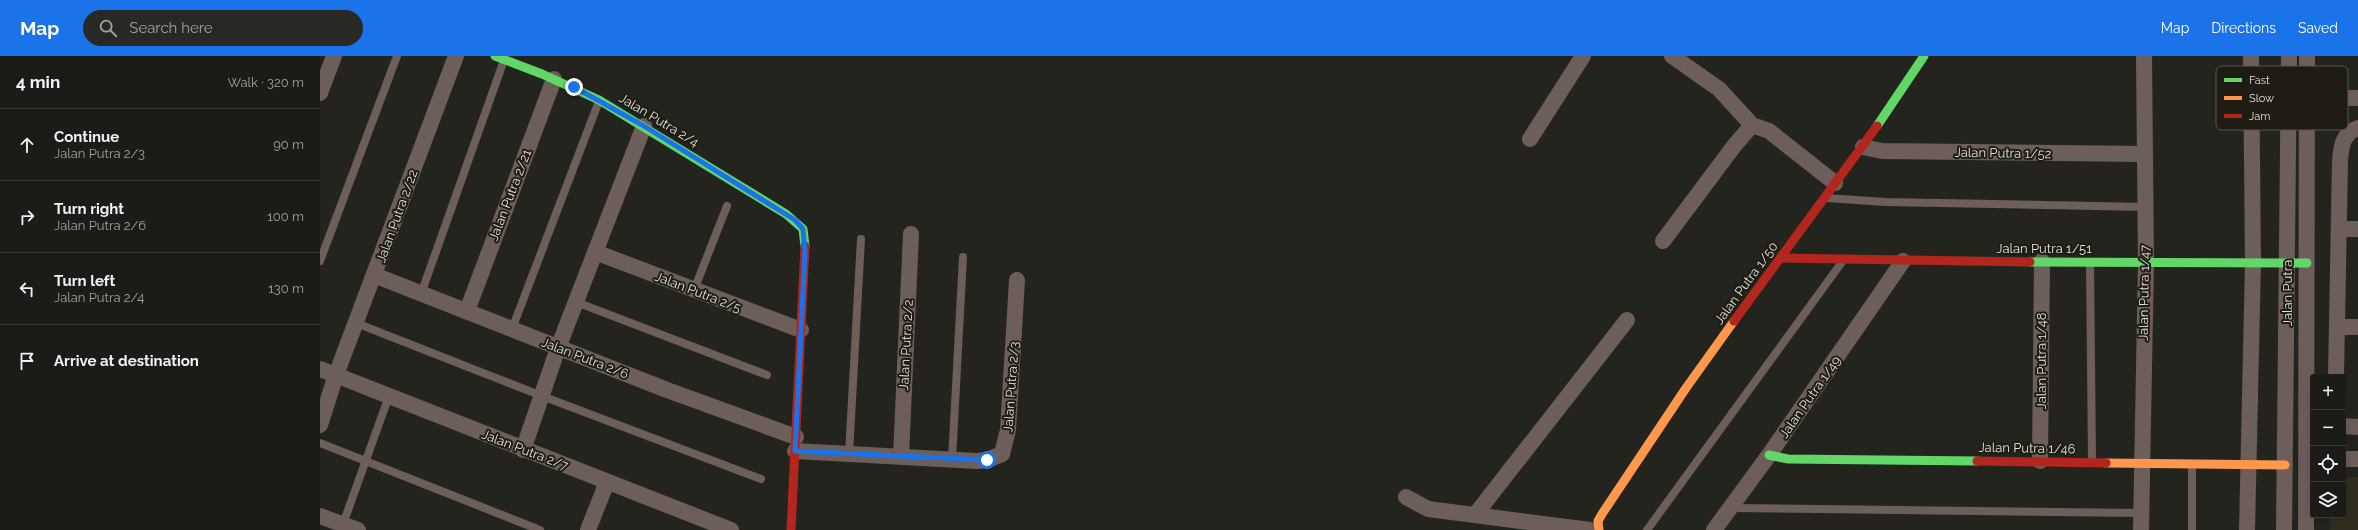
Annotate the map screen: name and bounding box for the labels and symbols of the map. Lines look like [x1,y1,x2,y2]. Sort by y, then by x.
legend [2216,66,2348,130]
text: Fast [2249,74,2270,87]
route end [565,78,583,96]
street label: Jalan Putra 2/4 [616,90,702,150]
text: Slow [2249,92,2274,105]
text: Jam [2249,110,2270,123]
street label: Jalan Putra 1/52 [1955,145,2052,161]
street label: Jalan Putra 2/21 [486,147,534,243]
street label: Jalan Putra 2/22 [373,167,421,264]
street label: Jalan Putra 1/50 [1711,239,1781,327]
street label: Jalan Putra 1/51 [1996,241,2092,256]
street label: Jalan Putra 1/47 [2136,245,2152,341]
street label: Jalan Putra [2280,260,2295,326]
street label: Jalan Putra 2/5 [653,269,743,315]
street label: Jalan Putra 2/2 [896,299,916,391]
street label: Jalan Putra 1/48 [2034,312,2049,409]
street label: Jalan Putra 2/6 [539,334,631,382]
street label: Jalan Putra 2/3 [1000,341,1022,433]
street label: Jalan Putra 1/49 [1776,353,1844,441]
street label: Jalan Putra 2/7 [480,427,570,473]
street label: Jalan Putra 1/46 [1978,440,2076,456]
route start [978,451,996,469]

